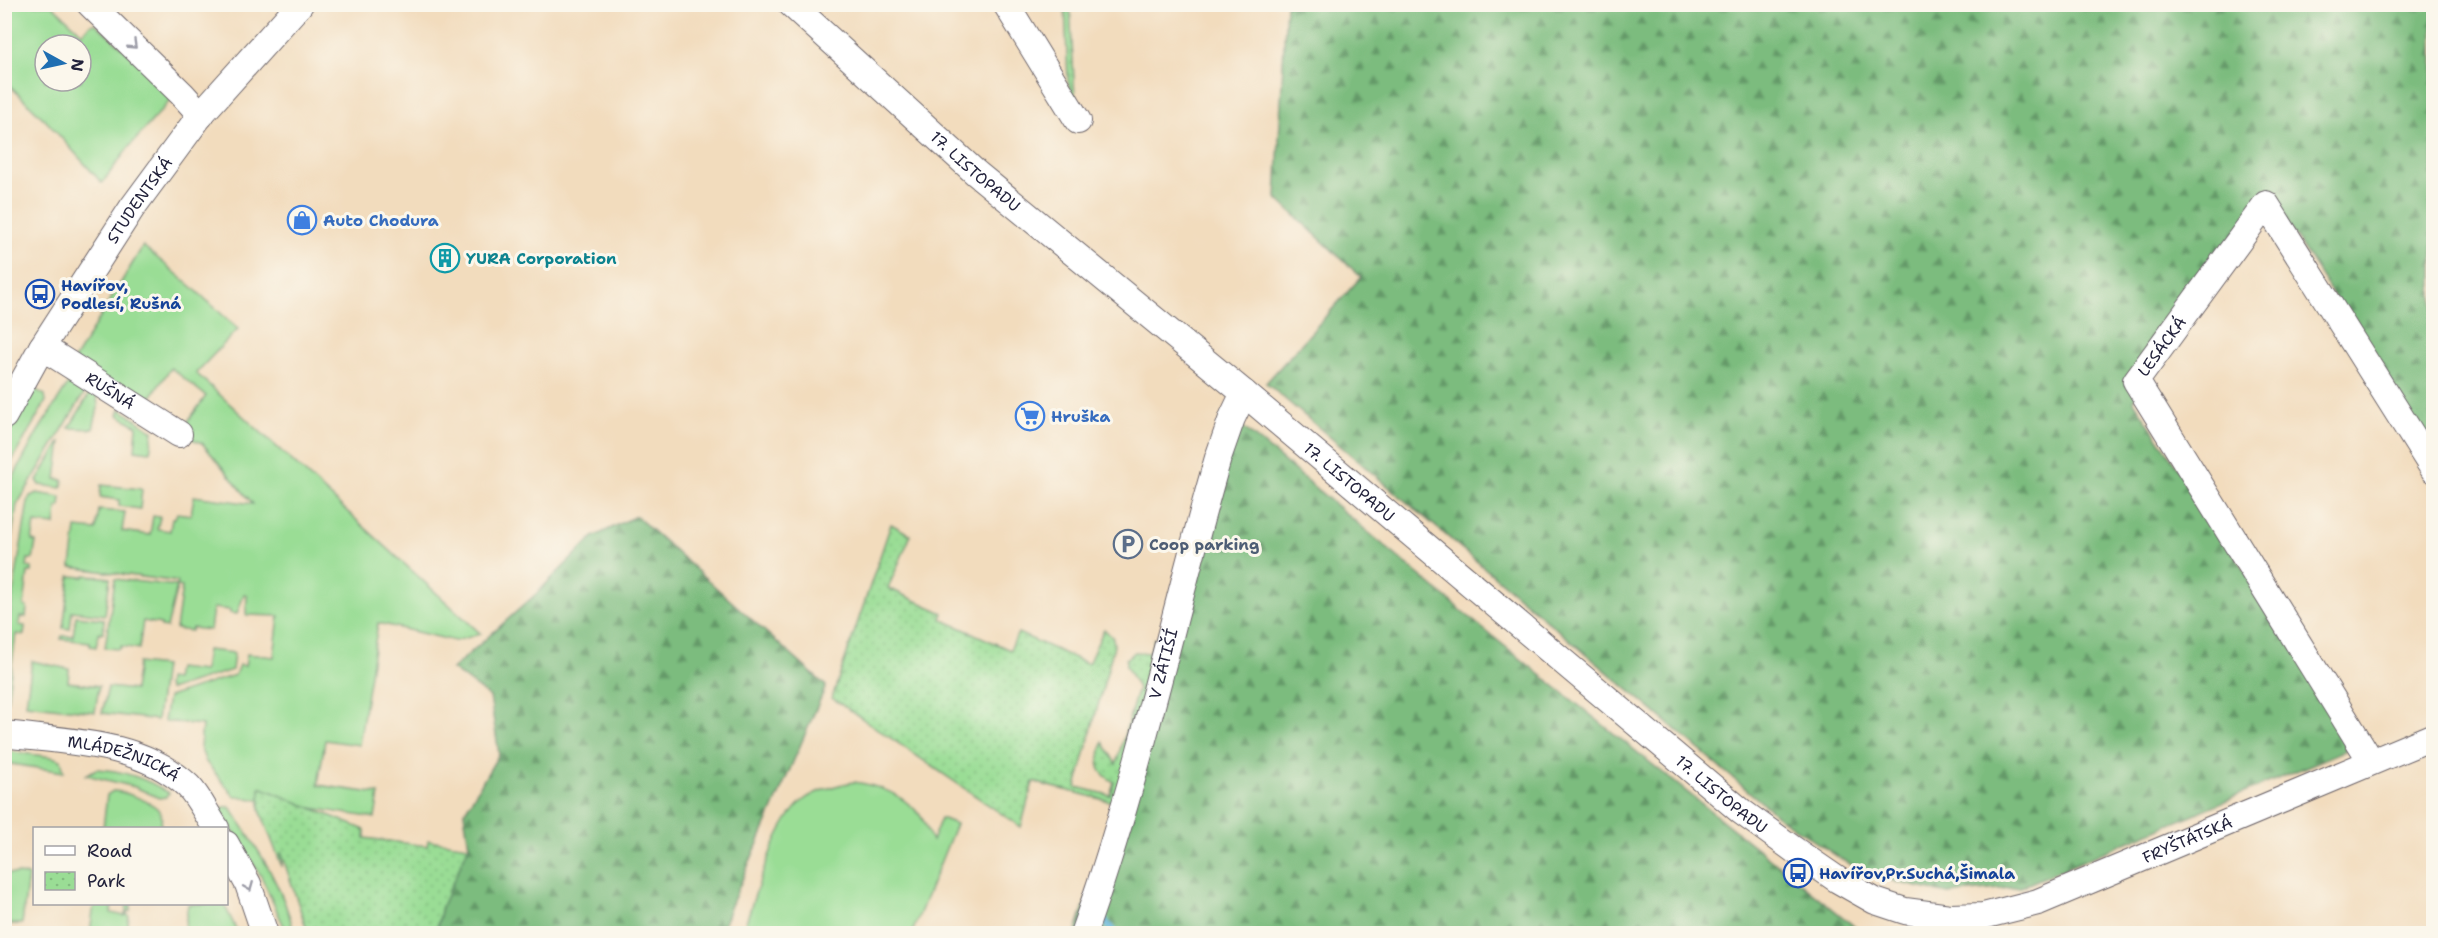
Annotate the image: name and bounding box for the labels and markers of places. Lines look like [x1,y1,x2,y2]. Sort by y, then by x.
shop icon: Auto Chodura [286,204,318,236]
place label: Auto Chodura [323,210,439,231]
building icon: YURA Corporation [429,242,461,274]
place label: YURA Corporation [466,248,617,269]
place label: Havířov, Podlesí, Rušná [61,275,181,314]
bus stop icon: Havířov, Podlesí, Rušná [24,278,56,310]
supermarket icon: Hruška [1014,400,1046,432]
place label: Hruška [1051,406,1111,427]
parking icon: Coop parking [1112,528,1144,560]
place label: Coop parking [1149,534,1259,555]
bus stop icon: Havířov,Pr.Suchá,Šimala [1782,857,1814,889]
place label: Havířov,Pr.Suchá,Šimala [1819,863,2015,884]

